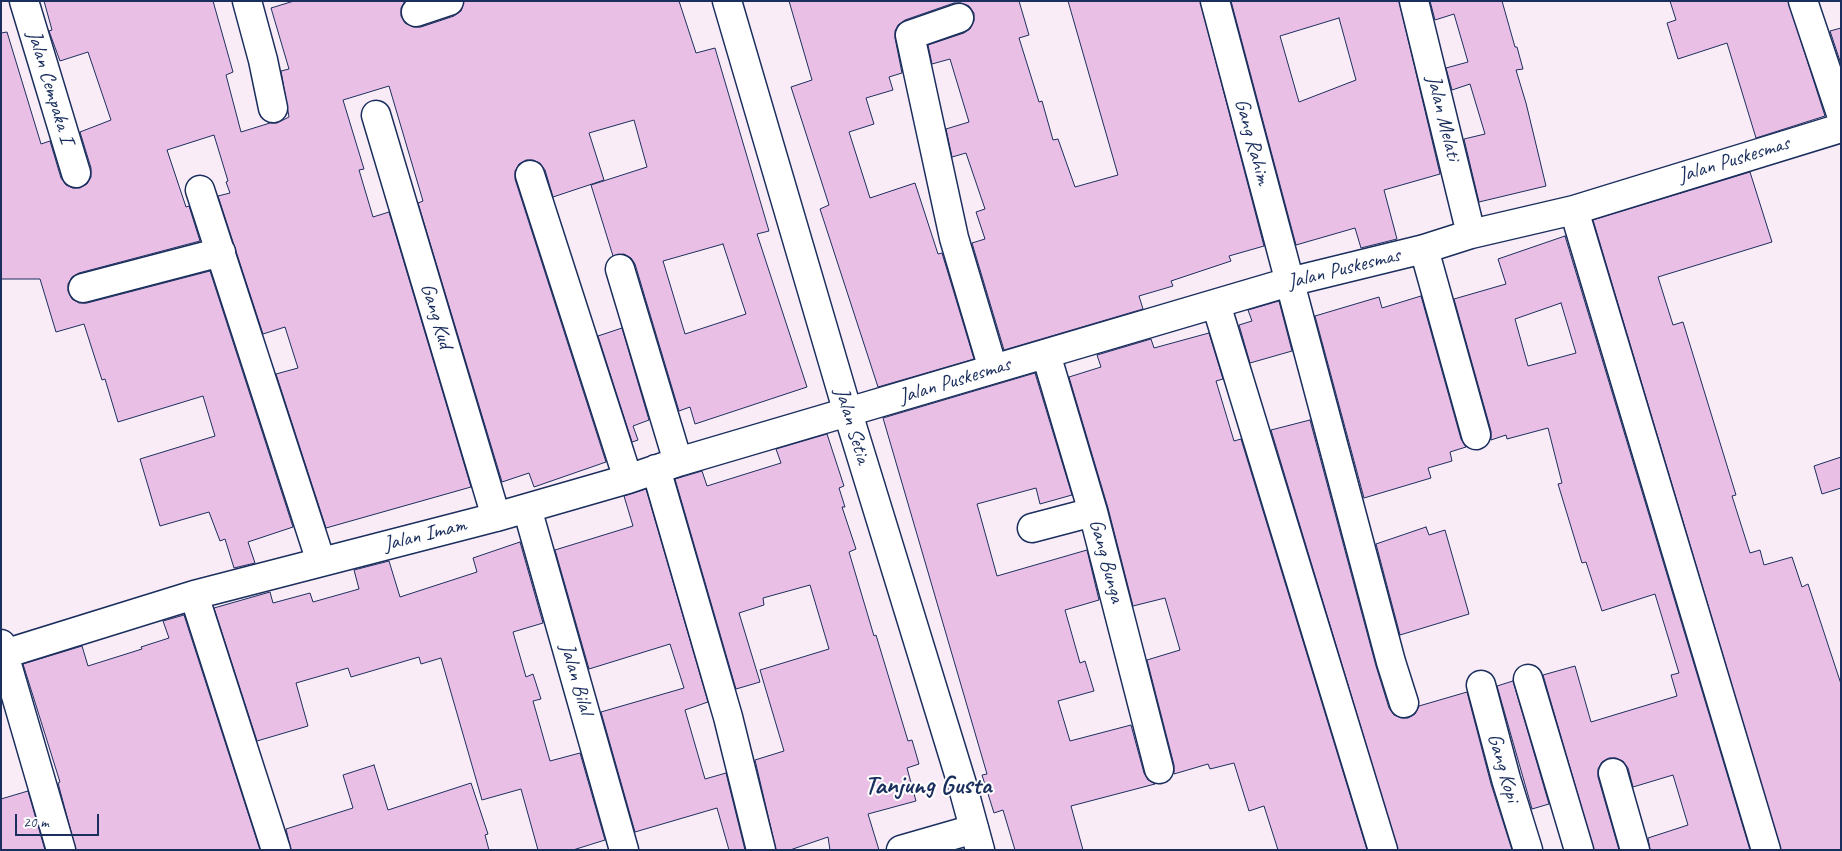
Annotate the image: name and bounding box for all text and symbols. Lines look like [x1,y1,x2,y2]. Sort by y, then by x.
street label: Jalan Cempaka I [21,28,79,146]
street label: Jalan Melati [1420,73,1466,163]
street label: Gang Rahim [1228,96,1276,188]
street label: Jalan Puskesmas [1675,131,1793,189]
street label: Jalan Puskesmas [1285,243,1403,295]
street label: Gang Kud [414,280,458,352]
street label: Jalan Puskesmas [896,352,1014,410]
street label: Jalan Setia [829,385,875,467]
street label: Jalan Imam [381,513,469,557]
street label: Gang Bunga [1083,516,1129,606]
street label: Jalan Bilal [554,641,598,717]
street label: Gang Kopi [1481,731,1525,805]
district label: Tanjung Gusta [865,770,991,802]
scale bar [18,804,101,836]
text: 20 m [23,813,49,832]

